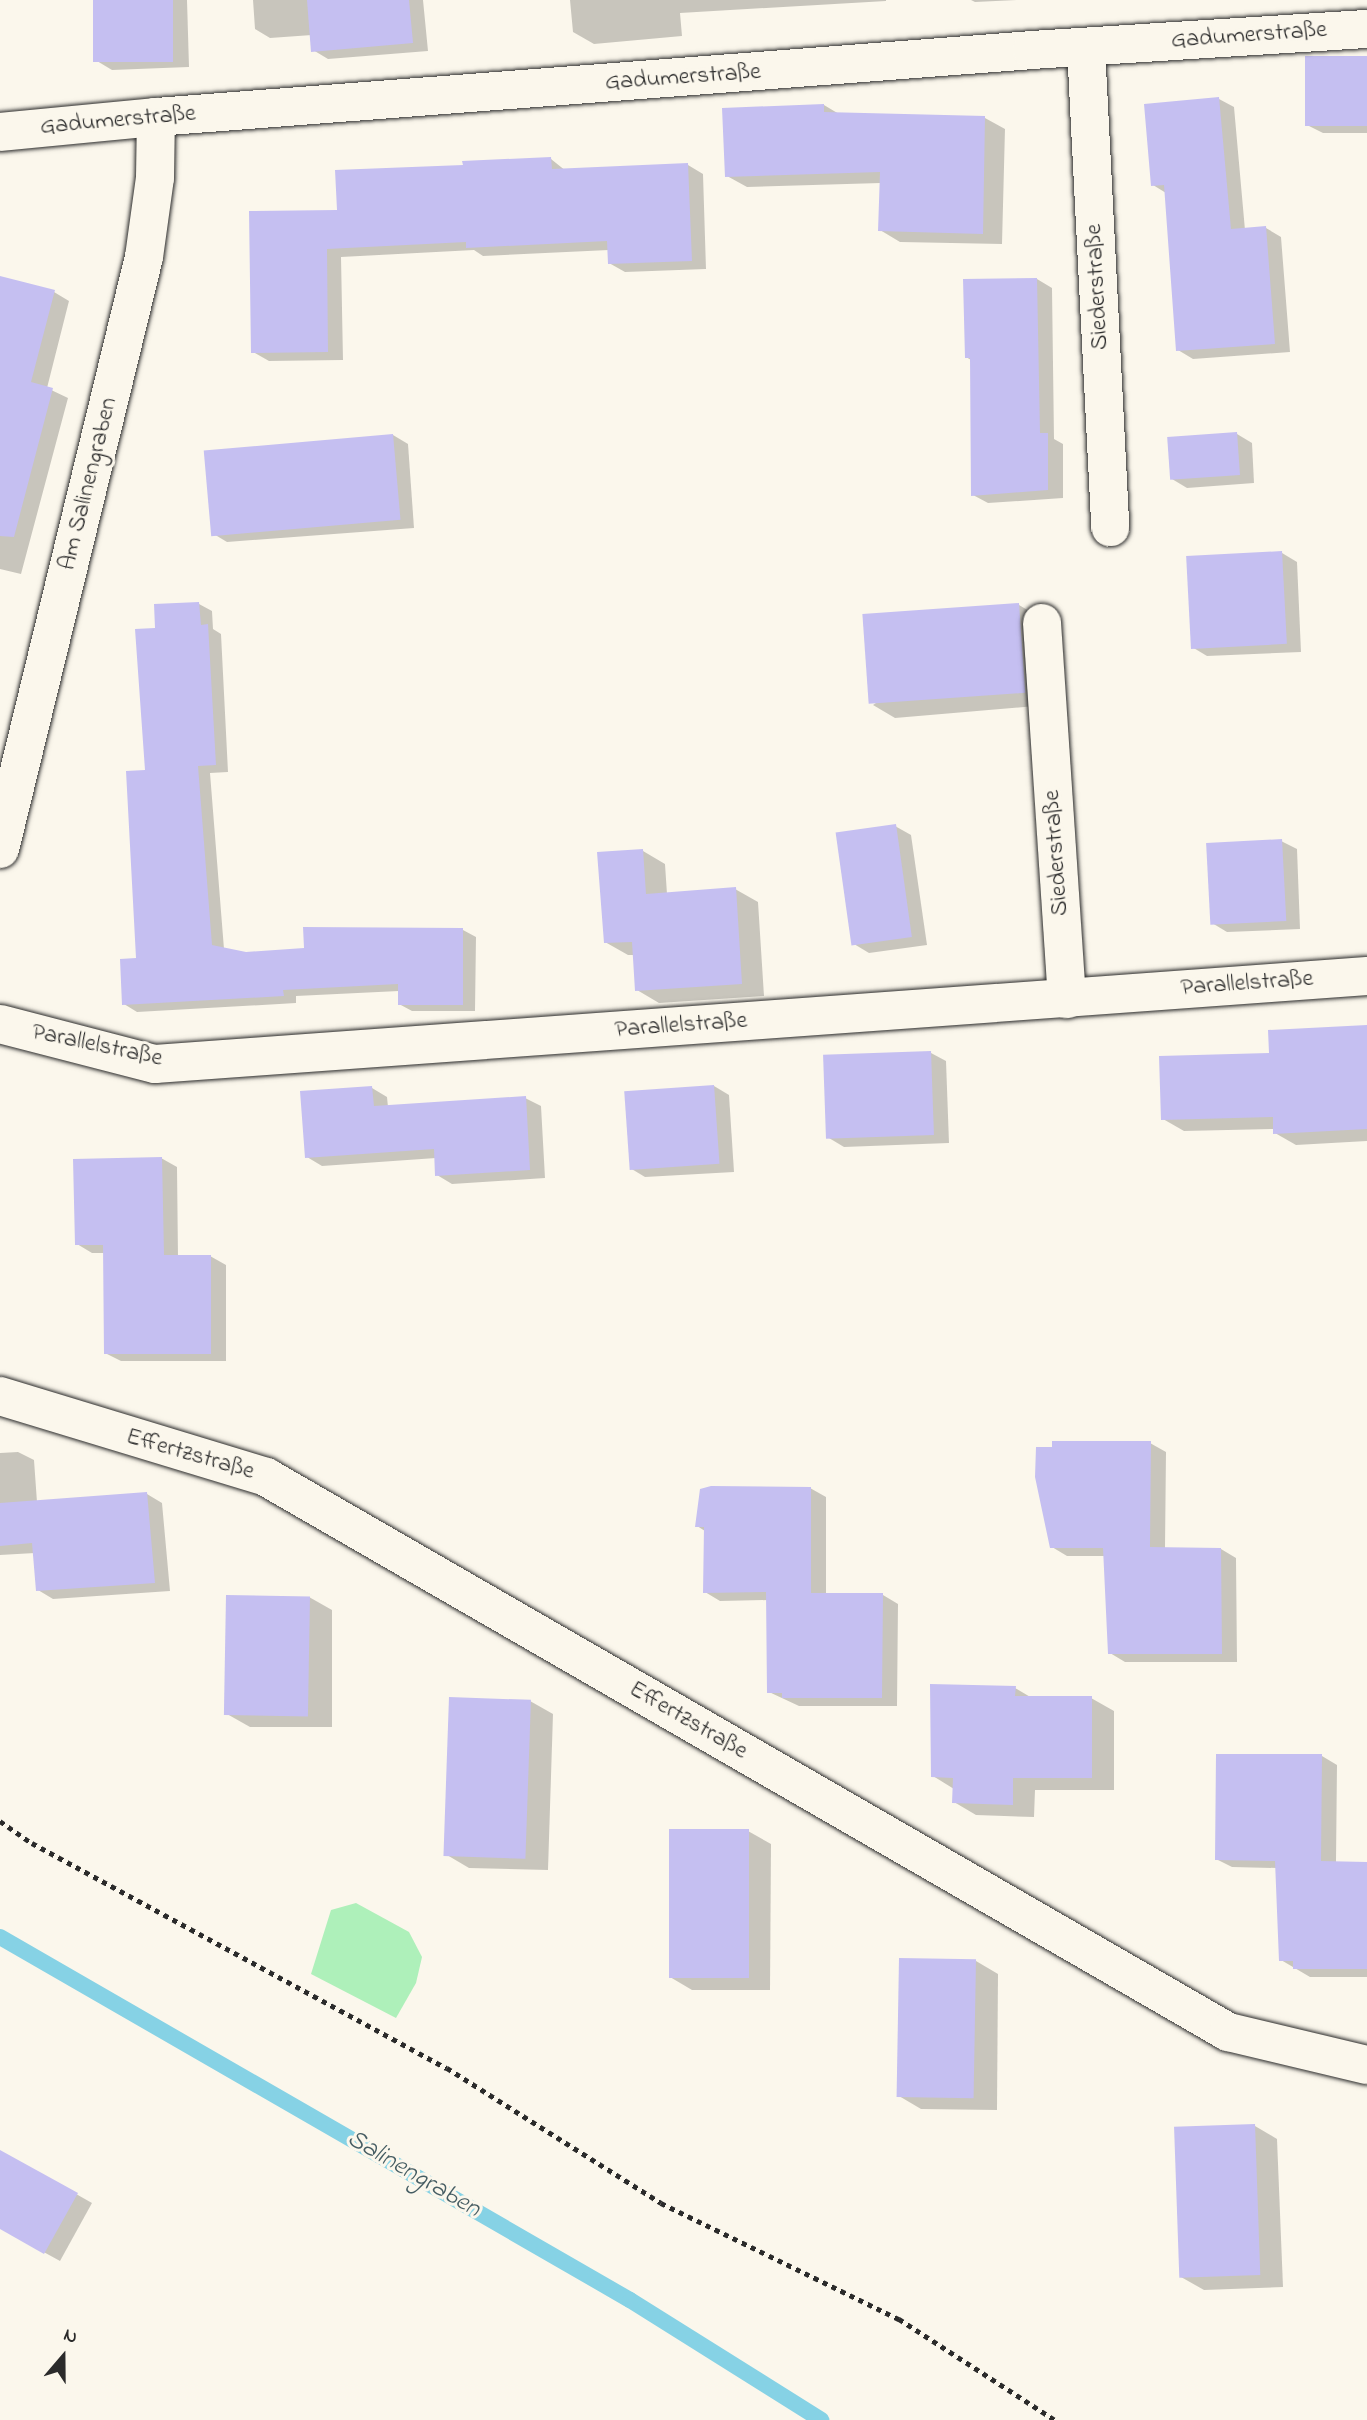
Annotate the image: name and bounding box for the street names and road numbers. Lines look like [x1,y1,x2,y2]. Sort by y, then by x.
street label: Gadumerstraße [1170,16,1328,56]
street label: Gadumerstraße [604,58,762,98]
street label: Gadumerstraße [39,100,197,142]
street label: Siederstraße [1080,223,1116,351]
street label: Am Salinengraben [54,395,124,573]
street label: Siederstraße [1038,789,1076,917]
street label: Parallelstraße [1180,965,1314,1003]
street label: Parallelstraße [614,1007,748,1045]
street label: Parallelstraße [29,1018,165,1074]
street label: Effertzstraße [123,1423,257,1487]
street label: Effertzstraße [624,1676,752,1766]

